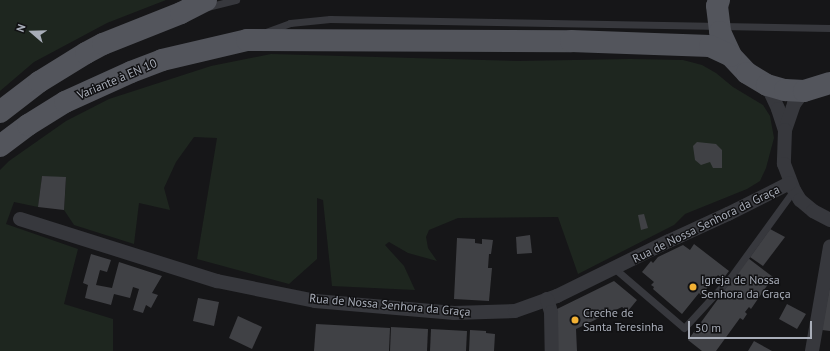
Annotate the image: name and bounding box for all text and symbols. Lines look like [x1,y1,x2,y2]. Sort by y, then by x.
north arrow [12,12,52,52]
text: N [13,22,29,34]
street label: Variante à EN 10 [75,56,159,102]
street label: Rua de Nossa Senhora da Graça [630,182,782,266]
place label: Igreja de Nossa Senhora da Graça [701,273,791,301]
marker: Igreja de Nossa Senhora da Graça [688,282,698,292]
street label: Rua de Nossa Senhora da Graça [309,291,471,319]
place label: Creche de Santa Teresinha [583,306,664,334]
scale bar [690,313,814,339]
marker: Creche de Santa Teresinha [570,315,580,325]
text: 50 m [695,320,721,335]

